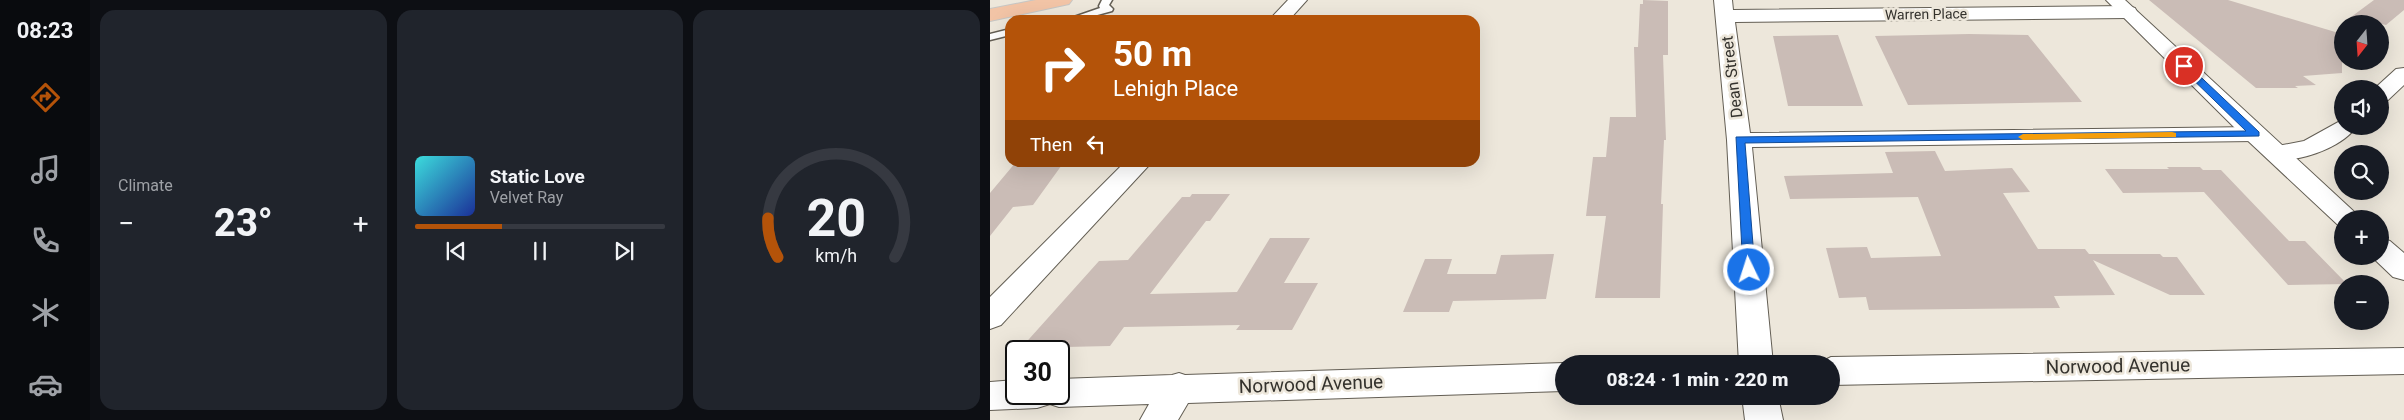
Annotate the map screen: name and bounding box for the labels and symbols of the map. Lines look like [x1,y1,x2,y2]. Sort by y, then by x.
street label: Warren Place [1885,5,1967,23]
north arrow [2334,15,2389,70]
street label: Dean Street [1718,35,1746,119]
pin [2163,45,2205,87]
position arrow [1722,243,1774,295]
speed limit sign: 30 [1005,340,1070,405]
street label: Norwood Avenue [2046,353,2190,379]
street label: Norwood Avenue [1238,370,1384,398]

